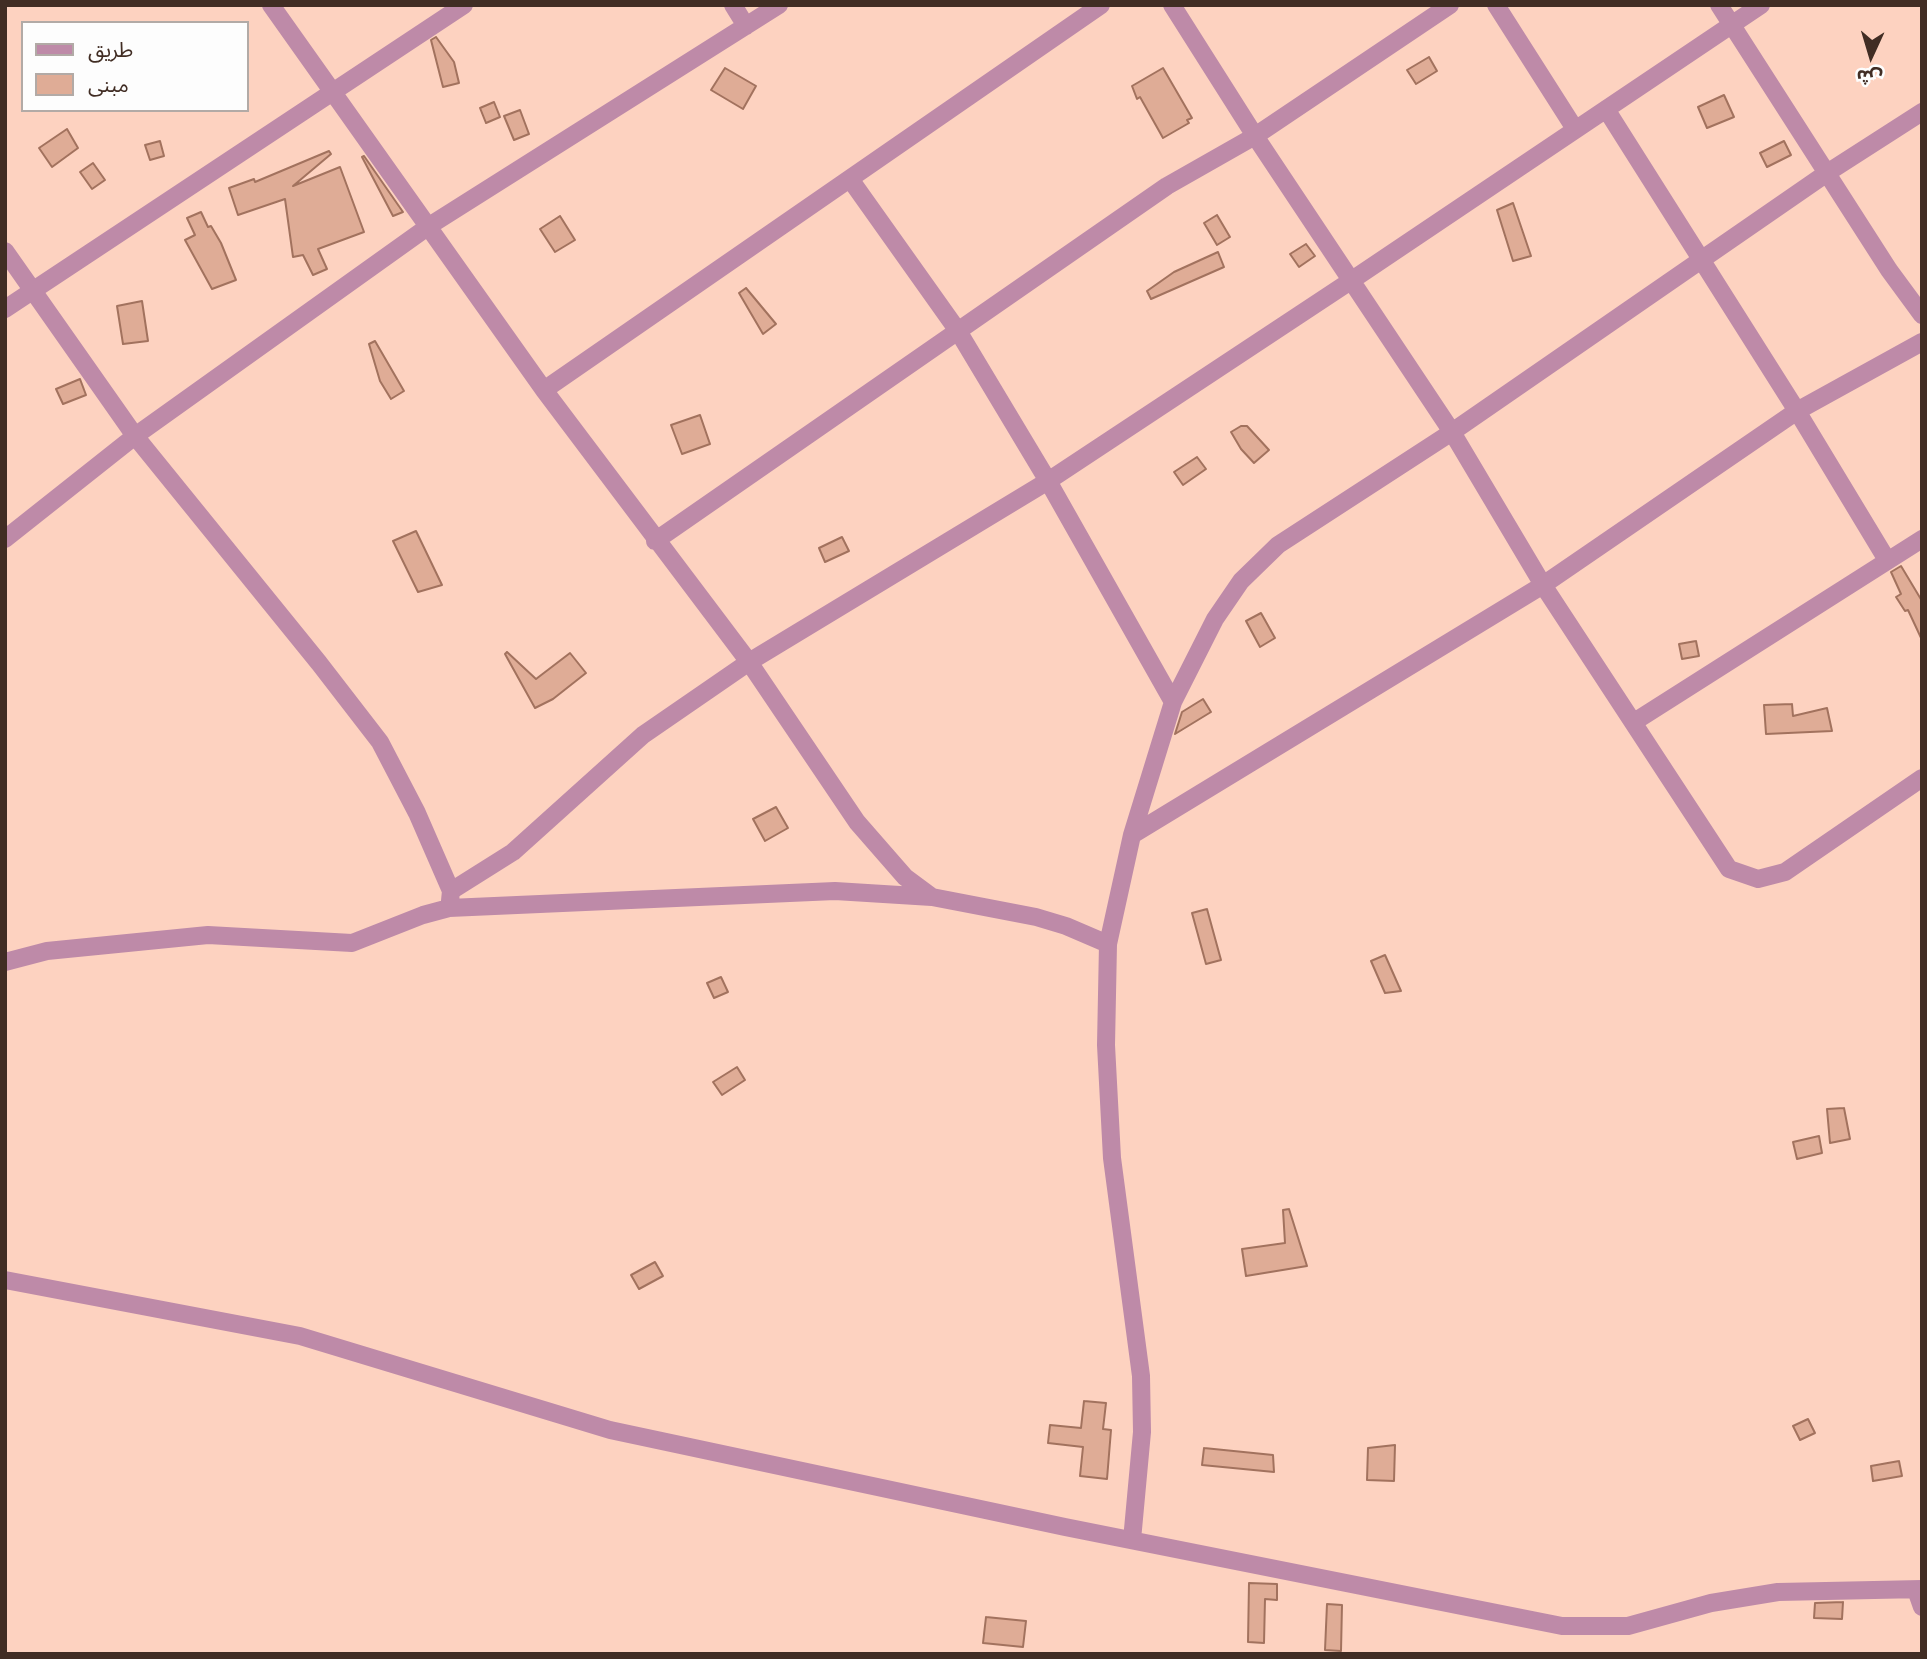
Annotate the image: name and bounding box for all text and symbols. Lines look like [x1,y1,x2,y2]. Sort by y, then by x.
legend [21,21,248,112]
north arrow [1836,21,1906,91]
text: طريق [88,37,133,62]
text: ش [1856,65,1883,90]
text: مبنى [88,72,129,97]

